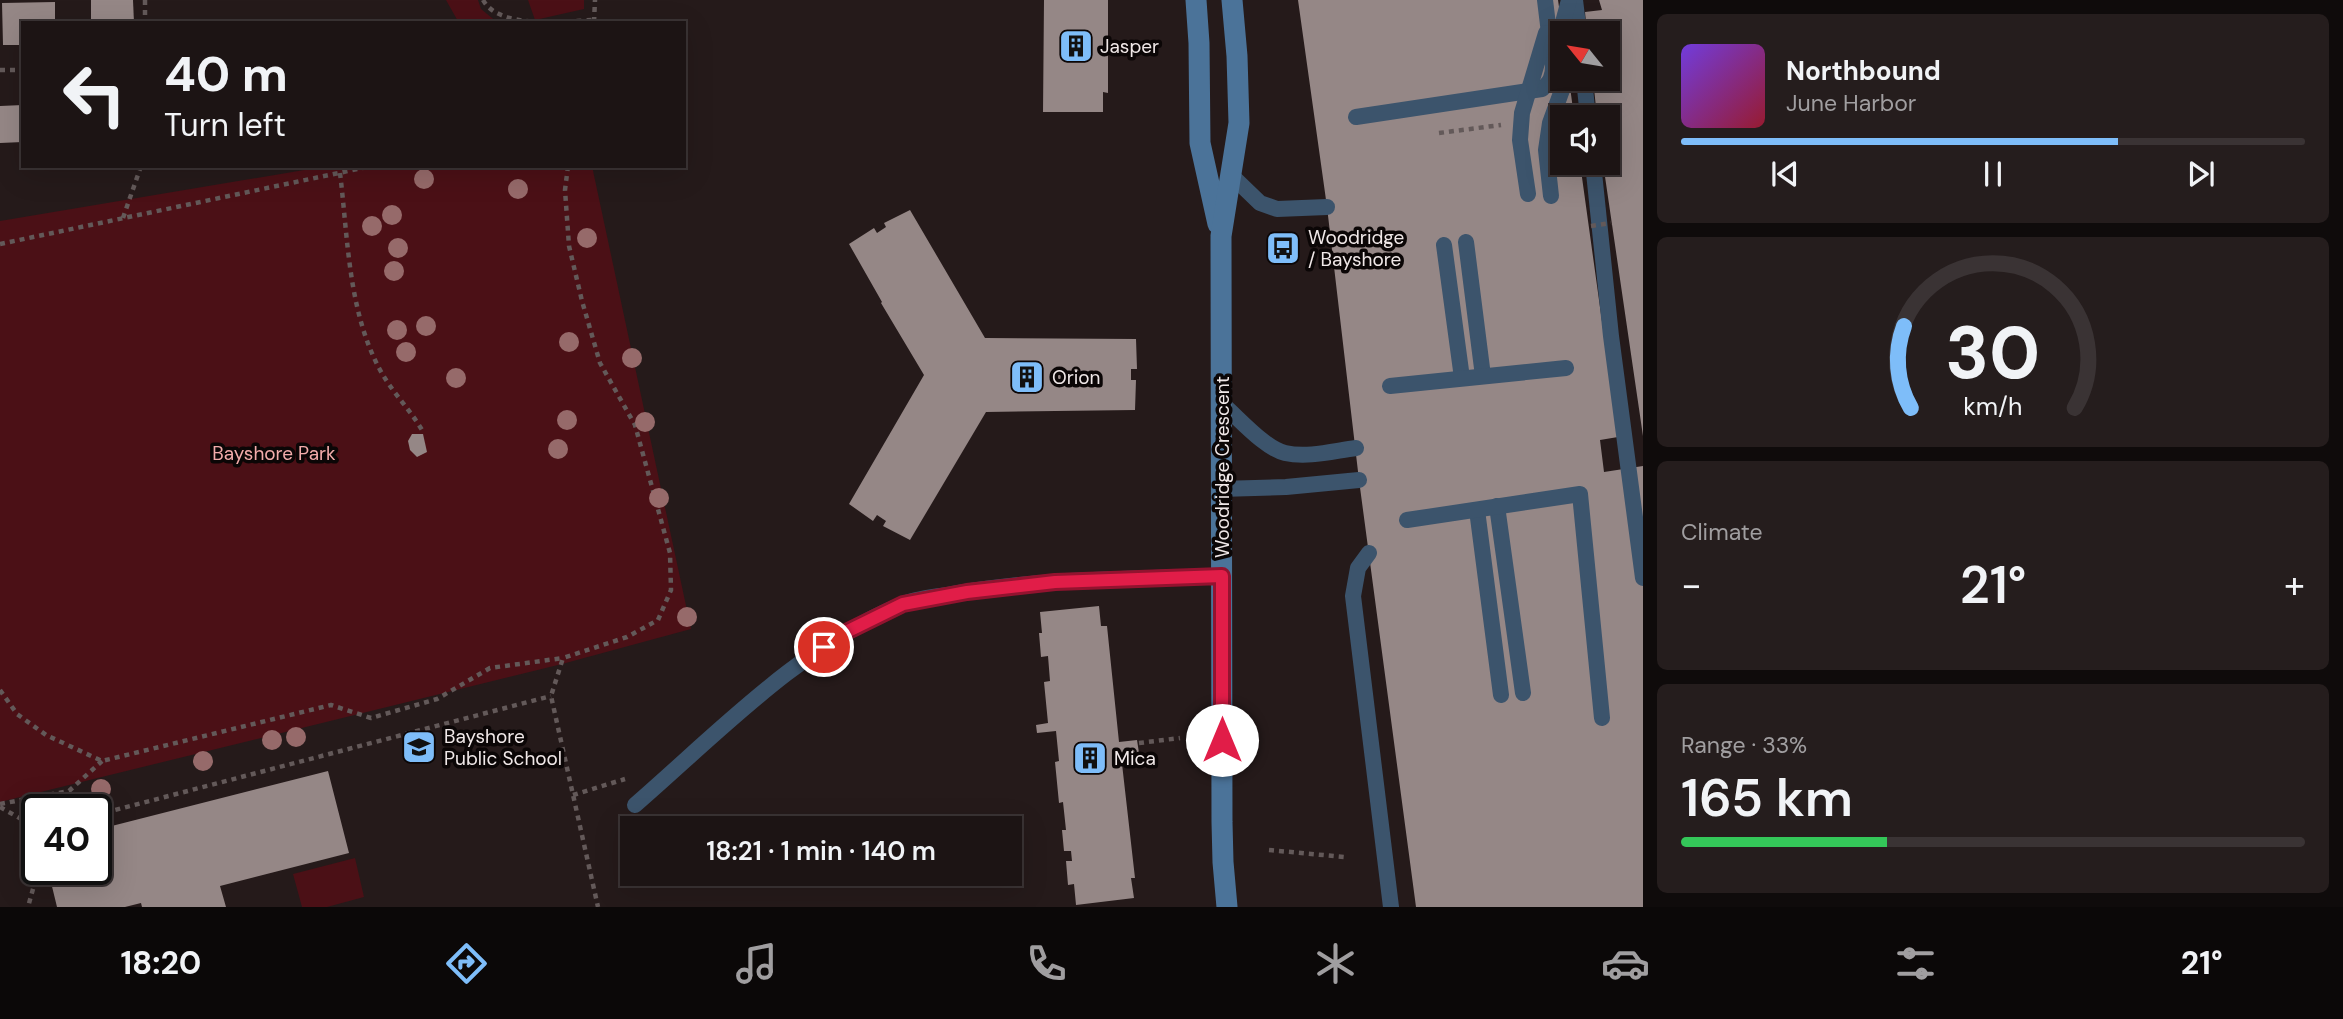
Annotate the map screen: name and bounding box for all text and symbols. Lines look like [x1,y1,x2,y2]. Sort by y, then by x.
north arrow [1550,21,1620,91]
map controls [1550,21,1620,175]
building icon: Jasper [1057,27,1095,65]
place label: Jasper [1100,34,1159,59]
text: 40 m [164,42,288,106]
icon: left [49,49,140,140]
text: Northbound [1786,54,1941,88]
text: June Harbor [1786,88,1916,118]
text: Turn left [164,104,286,146]
button: sound [1550,105,1620,175]
icon: previous [1766,155,1804,193]
icon: pause [1974,155,2012,193]
icon: next [2182,155,2220,193]
place label: Woodridge / Bayshore [1308,225,1404,272]
bus stop icon: Woodridge / Bayshore [1264,229,1302,267]
text: 30 [1945,306,2041,401]
building icon: Orion [1008,358,1046,396]
place label: Orion [1052,365,1100,390]
street label: Woodridge Crescent [1210,376,1235,558]
text: km/h [1963,390,2023,423]
park label: Bayshore Park [212,441,336,466]
text: Climate [1681,517,1763,547]
text: 21° [1960,551,2026,619]
text: − [1681,560,1702,610]
text: + [2284,560,2305,610]
pin [794,617,854,677]
icon: arrive [805,628,843,666]
position arrow [1185,703,1259,777]
place label: Bayshore Public School [444,724,562,771]
school or university icon: Bayshore Public School [400,728,438,766]
text: Range · 33% [1681,730,1807,760]
building icon: Mica [1071,739,1109,777]
place label: Mica [1114,746,1156,771]
text: 165 km [1681,764,1853,832]
speed limit sign: 40 [21,794,112,885]
text: 18:21 · 1 min · 140 m [706,834,936,868]
icon: directions [442,939,491,988]
icon: music [732,939,781,988]
icon: phone [1022,939,1071,988]
icon: climate [1311,939,1360,988]
icon: car [1601,939,1650,988]
icon: filters [1891,939,1940,988]
text: 18:20 [120,942,201,984]
text: 21° [2181,942,2223,984]

